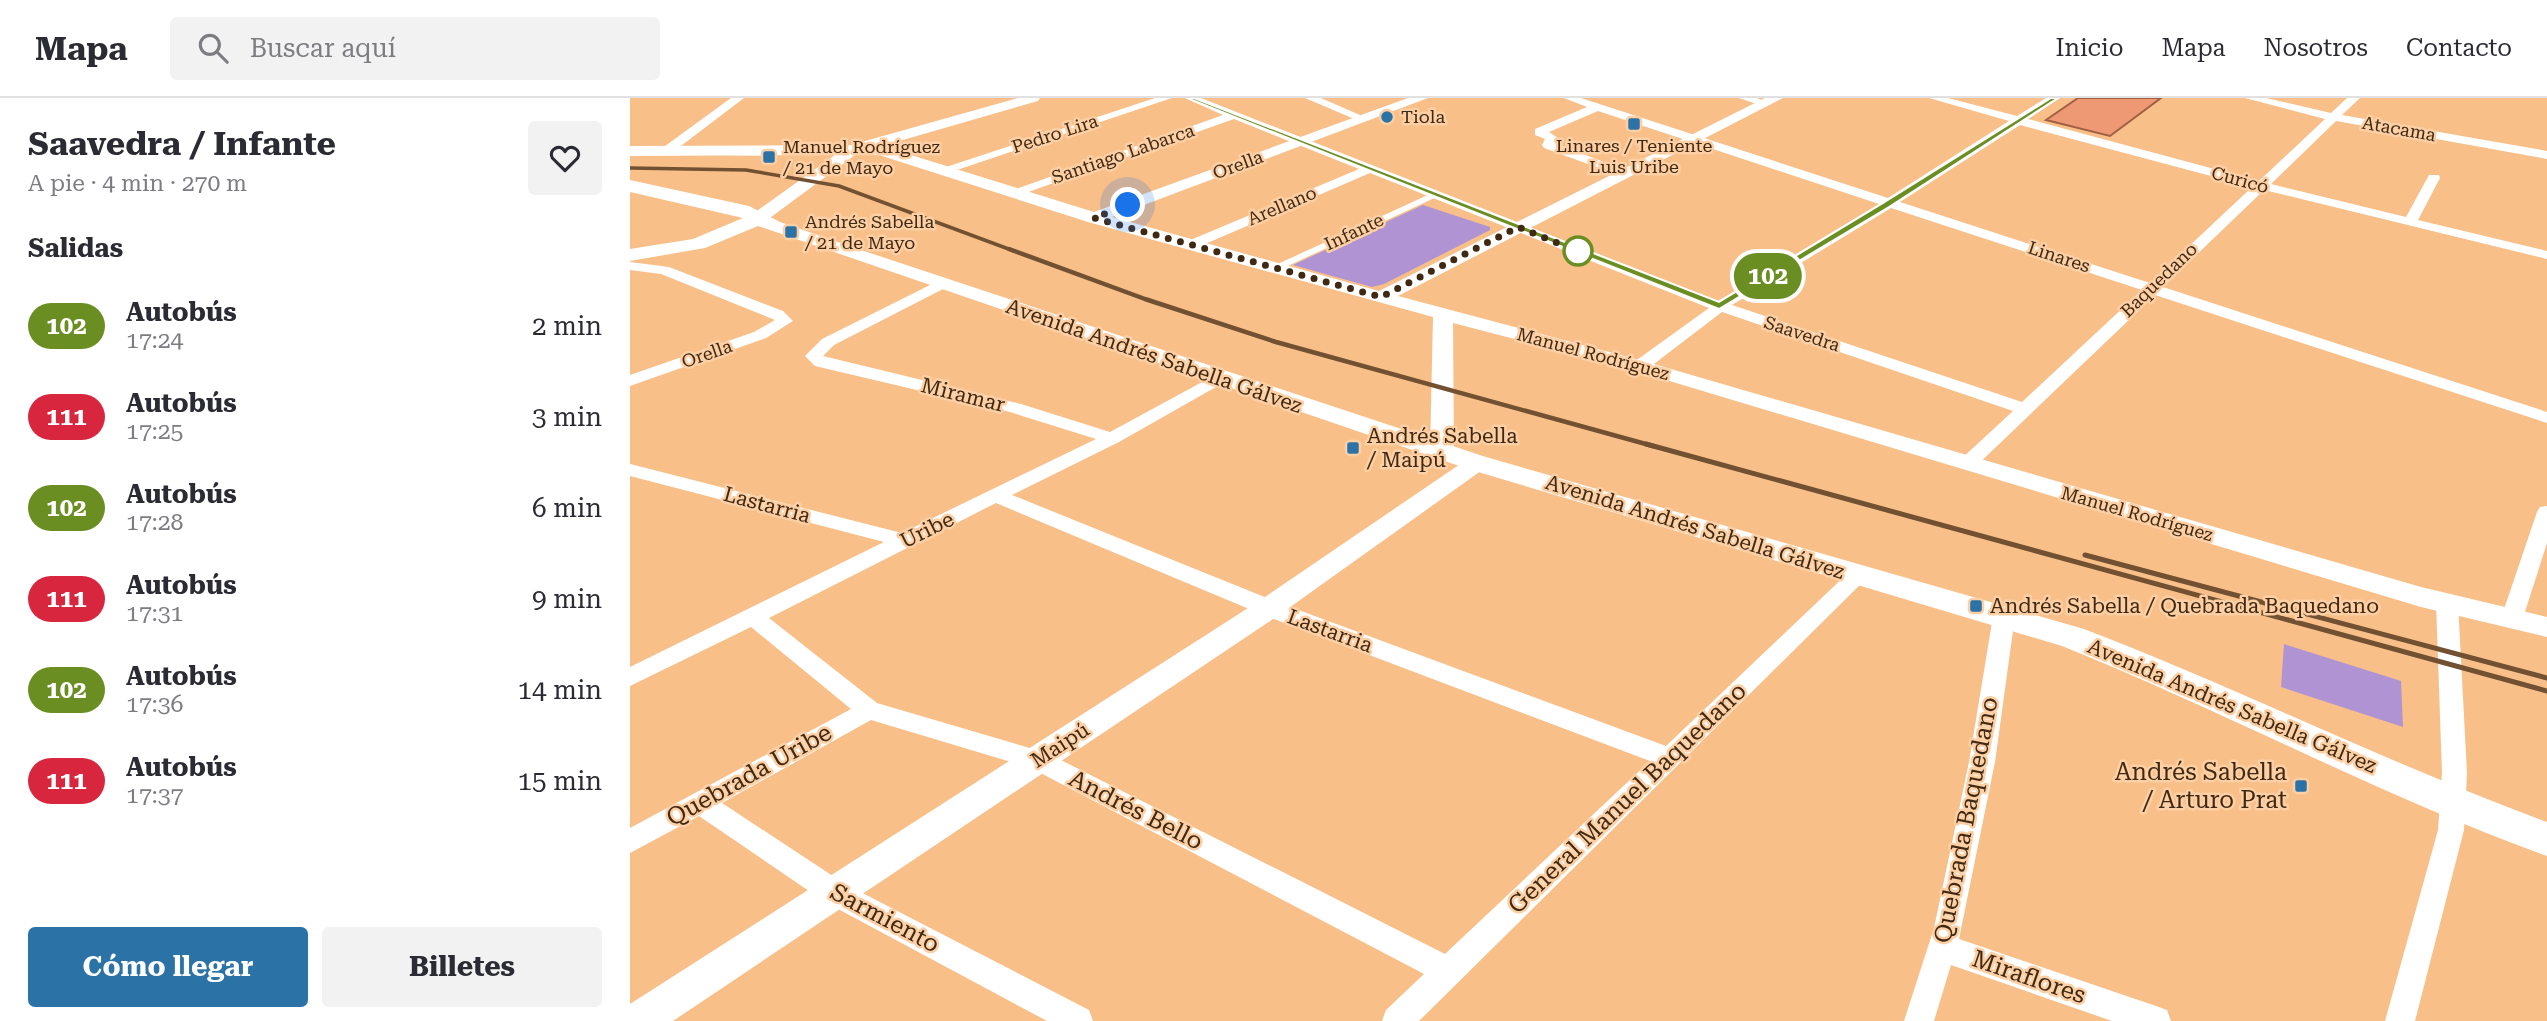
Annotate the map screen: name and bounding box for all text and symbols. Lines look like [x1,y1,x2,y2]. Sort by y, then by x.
search box [170,17,660,80]
text: Mapa [35,29,128,68]
icon: search [194,29,232,67]
text: Buscar aquí [250,33,396,63]
text: Inicio [2055,34,2123,62]
text: Mapa [2161,34,2226,62]
text: Nosotros [2264,34,2368,62]
text: Contacto [2406,34,2512,62]
place label: Tiola [1401,106,1445,127]
marker: Tiola [1379,109,1395,125]
street label: Pedro Lira [1009,110,1101,157]
street label: Atacama [2361,112,2438,145]
marker: Linares / Teniente Luis Uribe [1626,116,1642,132]
street label: Santiago Labarca [1049,119,1197,188]
button: heart [528,121,602,195]
text: Saavedra / Infante [28,124,336,163]
place label: Linares / Teniente Luis Uribe [1556,135,1712,177]
place label: Manuel Rodríguez / 21 de Mayo [782,136,940,178]
street label: Orella [1210,146,1266,183]
marker: Manuel Rodríguez / 21 de Mayo [761,149,777,165]
street label: Curicó [2209,162,2271,197]
text: A pie · 4 min · 270 m [28,170,247,197]
street label: Arellano [1244,182,1320,229]
your location [1110,187,1145,222]
street label: Infante [1321,209,1387,254]
place label: Andrés Sabella / 21 de Mayo [804,211,934,253]
marker: Andrés Sabella / 21 de Mayo [783,224,799,240]
text: Salidas [28,233,123,263]
unlabelled marker [1563,236,1593,266]
street label: Linares [2026,237,2093,276]
street label: Baquedano [2116,238,2201,321]
line badge: 102 [1728,253,1808,299]
text: 102 [1748,262,1788,290]
street label: Avenida Andrés Sabella Gálvez [1003,294,1305,418]
text: Autobús [126,297,237,327]
text: 2 min [532,311,602,341]
street label: Saavedra [1761,311,1843,356]
text: 102 [46,312,87,340]
street label: Manuel Rodríguez [1515,323,1672,384]
text: 17:24 [126,327,183,354]
street label: Orella [679,335,735,372]
street label: Miramar [919,373,1008,417]
text: Autobús [126,388,237,418]
text: 3 min [532,402,602,432]
text: 111 [46,403,87,431]
text: 17:25 [126,418,183,445]
place label: Andrés Sabella / Maipú [1366,424,1518,472]
marker: Andrés Sabella / Maipú [1345,440,1361,456]
street label: Avenida Andrés Sabella Gálvez [1543,470,1847,584]
text: Autobús [126,479,237,509]
street label: Lastarria [721,482,814,528]
street label: Manuel Rodríguez [2059,482,2216,545]
text: 6 min [532,493,602,523]
text: 102 [46,494,87,522]
street label: Uribe [896,507,958,553]
text: 17:28 [126,509,183,536]
text: Autobús [126,570,237,600]
text: 9 min [532,584,602,614]
text: 111 [46,585,87,613]
place label: Andrés Sabella / Quebrada Baquedano [1990,594,2379,618]
marker: Andrés Sabella / Quebrada Baquedano [1968,598,1984,614]
text: 17:31 [126,600,183,627]
street label: Lastarria [1284,604,1377,658]
street label: Avenida Andrés Sabella Gálvez [2084,634,2380,778]
text: Autobús [126,661,237,691]
text: 14 min [518,675,602,705]
text: 102 [46,676,87,704]
street label: General Manuel Baquedano [1502,677,1752,919]
text: 17:36 [126,691,183,718]
street label: Quebrada Baquedano [1928,695,2004,945]
street label: Maipú [1026,717,1094,773]
street label: Quebrada Uribe [662,718,836,832]
text: Autobús [126,752,237,782]
place label: Andrés Sabella / Arturo Prat [2115,758,2287,814]
street label: Andrés Bello [1064,764,1208,856]
text: 15 min [518,766,602,796]
text: 111 [46,767,87,795]
marker: Andrés Sabella / Arturo Prat [2293,778,2309,794]
text: 17:37 [126,782,183,809]
street label: Sarmiento [826,878,944,958]
button: Cómo llegar [28,927,308,1007]
button: Billetes [322,927,602,1007]
street label: Miraflores [1969,945,2089,1009]

